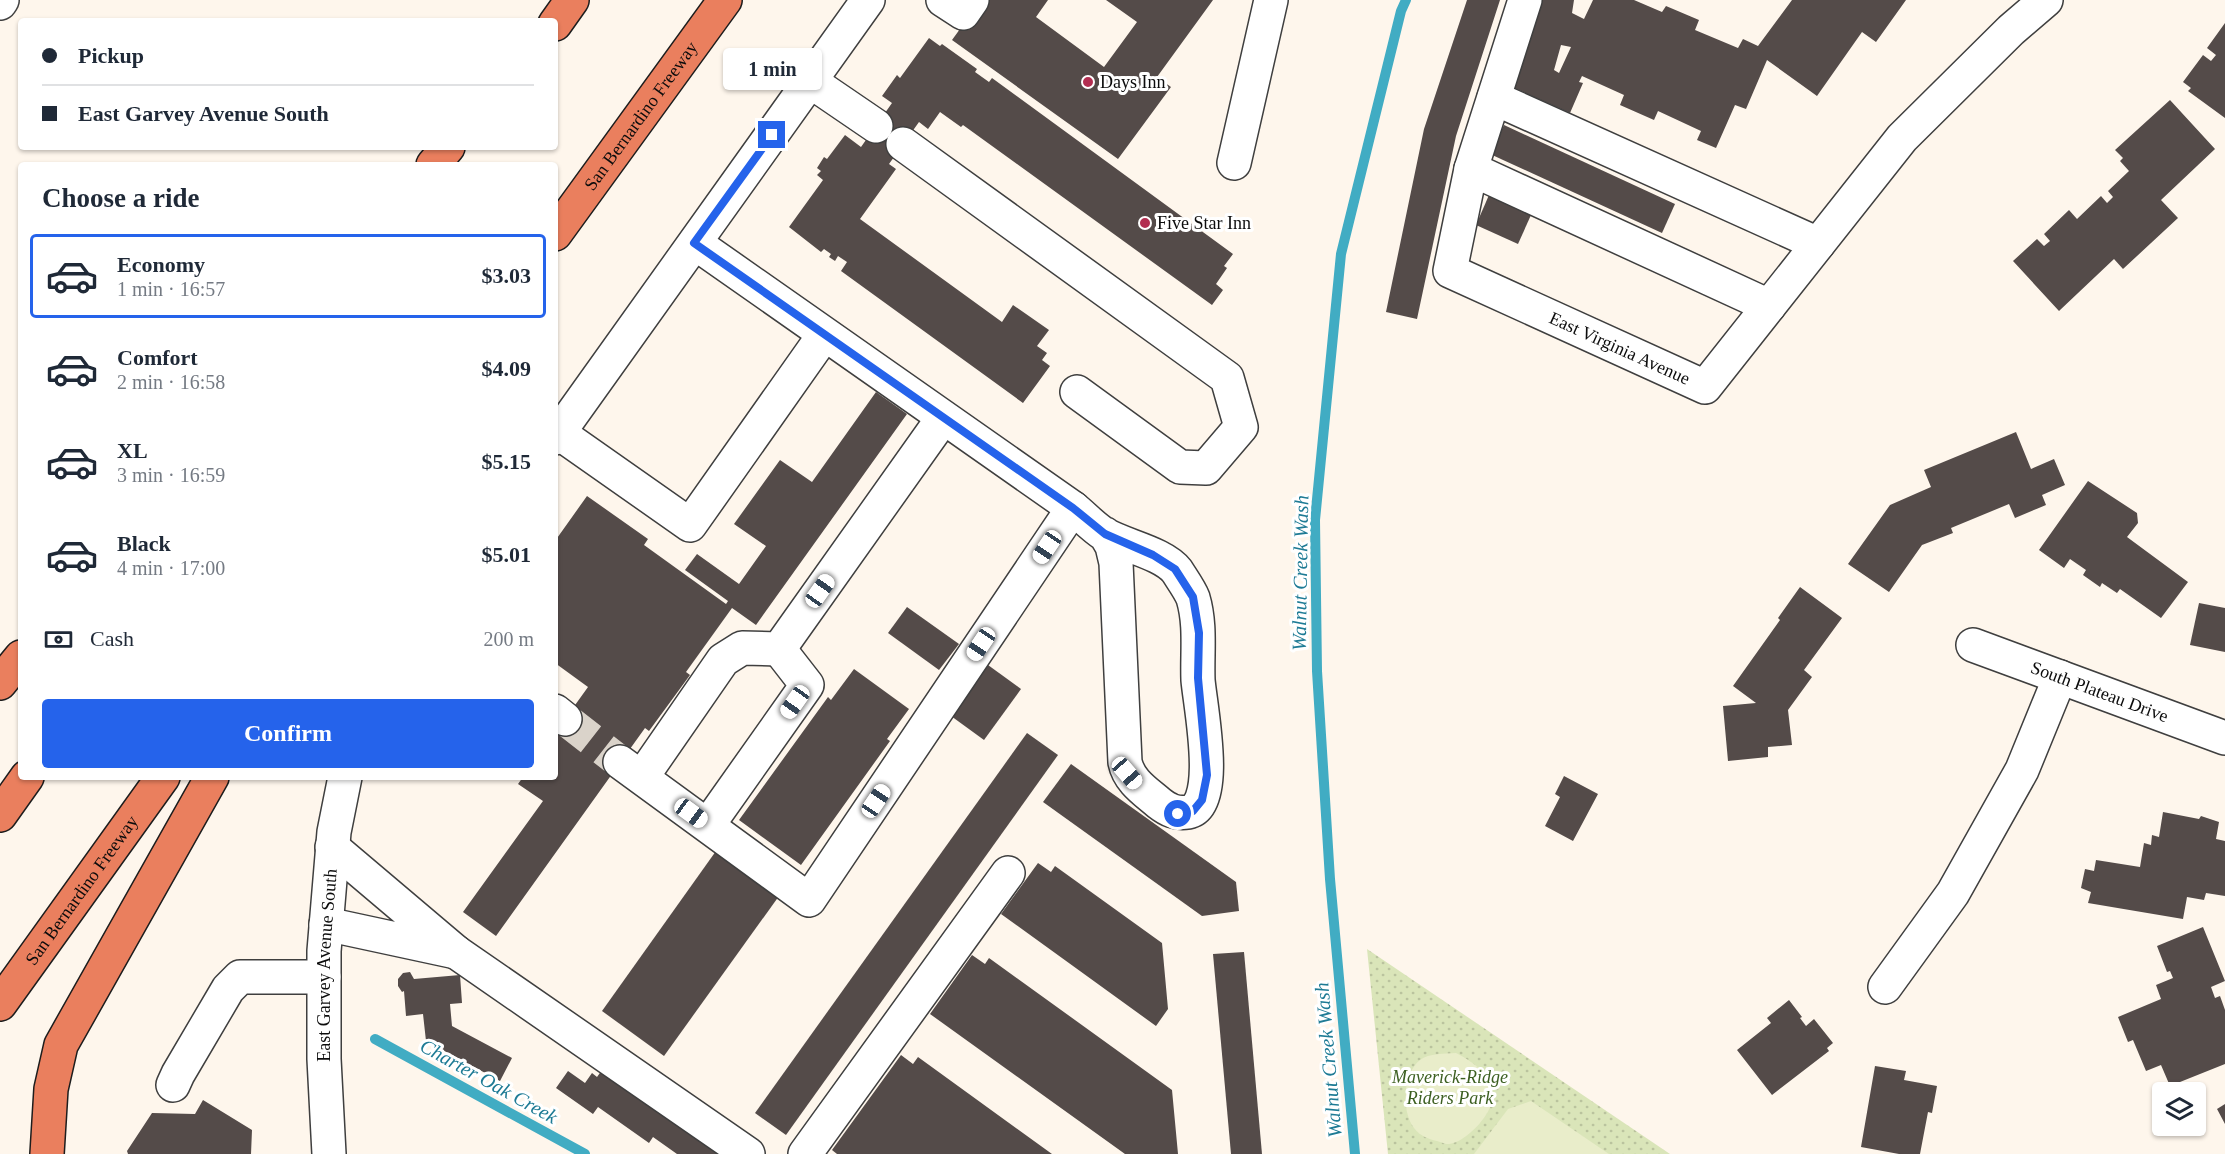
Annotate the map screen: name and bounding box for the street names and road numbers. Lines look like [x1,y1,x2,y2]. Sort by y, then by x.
street label: San Bernardino Freeway [580,38,702,194]
street label: East Virginia Avenue [1546,308,1693,389]
street label: South Plateau Drive [2028,657,2171,726]
street label: San Bernardino Freeway [21,812,142,969]
street label: East Garvey Avenue South [314,868,341,1062]

